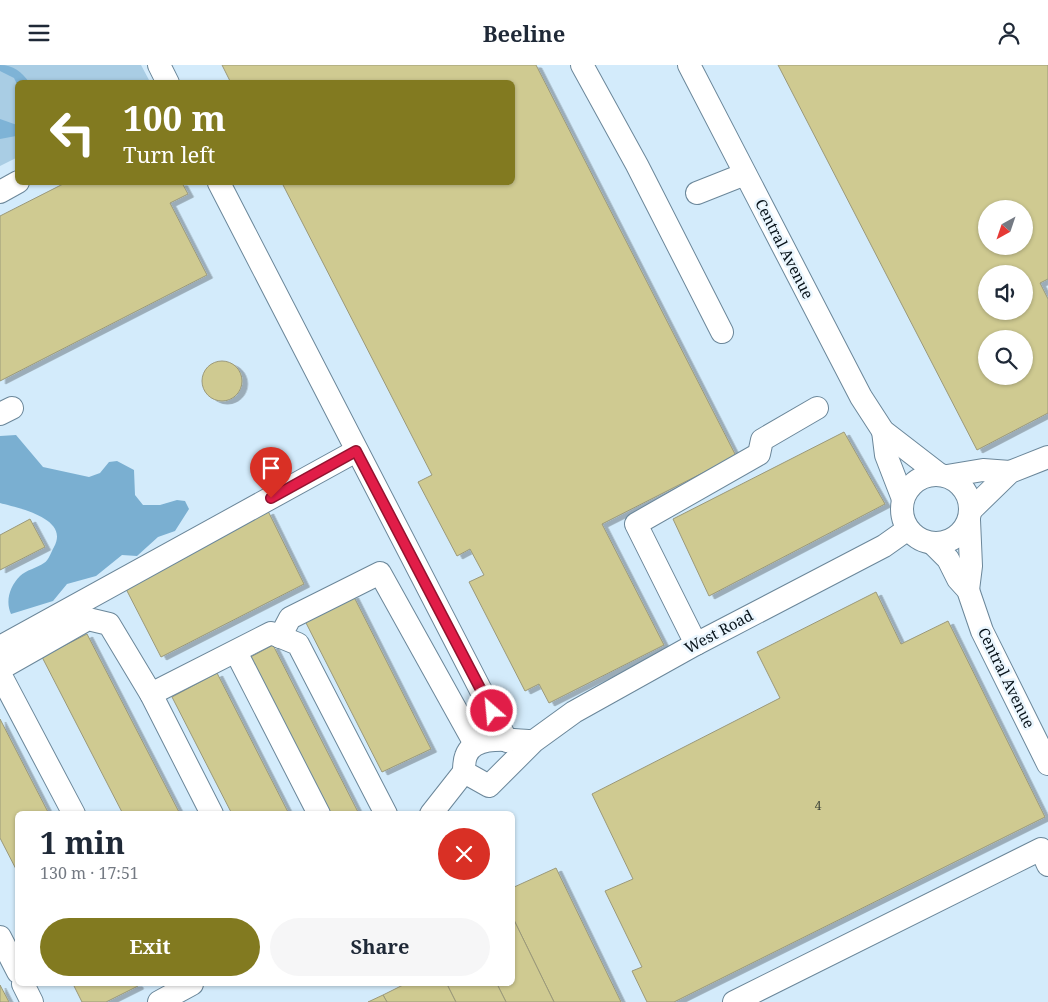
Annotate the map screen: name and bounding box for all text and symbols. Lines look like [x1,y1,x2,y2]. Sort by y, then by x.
text: Beeline [483,18,565,48]
icon: menu [25,19,53,47]
icon: person [995,19,1023,47]
text: 100 m [123,94,226,141]
icon: left [40,100,105,165]
text: Turn left [123,139,215,169]
street label: Central Avenue [751,195,819,302]
north arrow [978,200,1032,255]
map controls [978,200,1033,385]
button: sound [978,265,1033,320]
button: search [978,330,1033,385]
pin [250,447,292,498]
icon: arrive [257,454,285,482]
street label: West Road [681,605,756,658]
street label: Central Avenue [974,624,1040,731]
position arrow [465,684,517,736]
house number: 4 [815,797,822,814]
text: 1 min [40,822,125,863]
button: close [438,828,490,880]
text: 130 m · 17:51 [40,862,139,884]
button: Exit [40,918,260,976]
button: Share [270,918,490,976]

